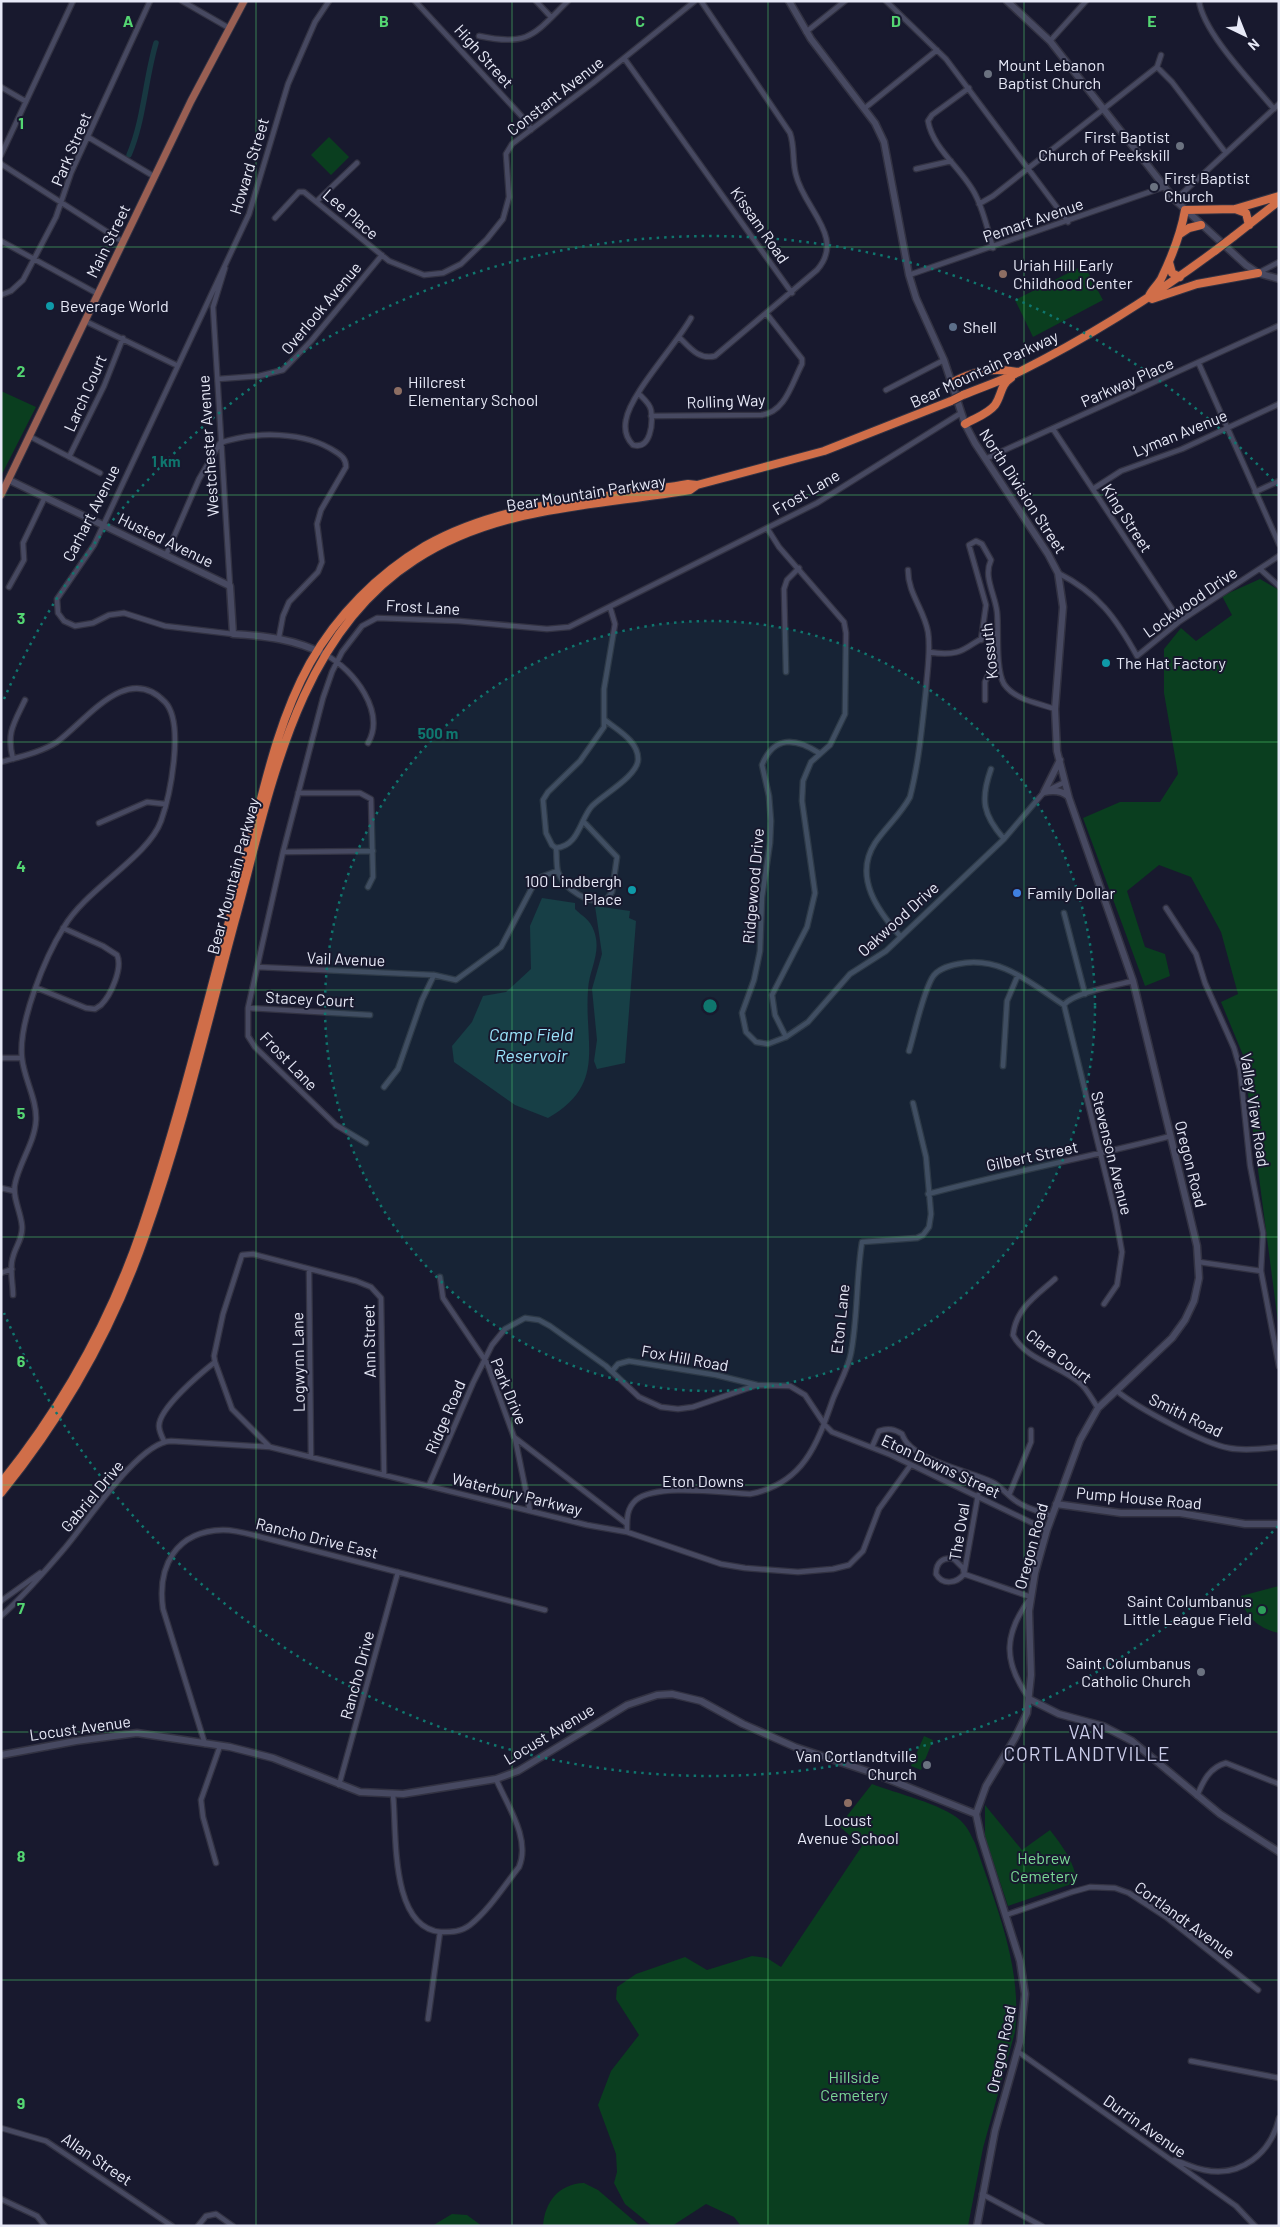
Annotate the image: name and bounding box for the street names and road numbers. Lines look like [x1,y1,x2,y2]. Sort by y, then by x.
street label: High Street [451,20,518,91]
street label: Constant Avenue [503,52,607,139]
street label: Park Street [46,109,95,189]
street label: Howard Street [225,115,272,216]
street label: Kissam Road [727,183,794,267]
street label: Lee Place [320,184,383,243]
street label: Pemart Avenue [980,193,1086,246]
street label: Main Street [82,201,133,281]
street label: Overlook Avenue [276,258,365,358]
street label: Bear Mountain Parkway [907,326,1061,411]
street label: Larch Court [59,351,110,434]
street label: Parkway Place [1077,353,1176,410]
street label: Westchester Avenue [193,375,222,517]
street label: Rolling Way [686,390,766,411]
street label: Lyman Avenue [1130,405,1230,460]
street label: North Division Street [976,425,1071,557]
street label: Carhart Avenue [58,461,123,564]
street label: Frost Lane [769,465,843,518]
street label: Bear Mountain Parkway [505,470,668,514]
street label: King Street [1098,480,1157,556]
street label: Husted Avenue [115,508,217,571]
street label: Lockwood Drive [1139,562,1240,641]
street label: Frost Lane [385,595,461,618]
street label: Kossuth [976,622,1001,680]
street label: Bear Mountain Parkway [202,795,263,956]
street label: Ridgewood Drive [738,827,767,944]
street label: Oakwood Drive [853,877,942,960]
street label: Vail Avenue [306,948,386,969]
street label: Stacey Court [265,987,355,1010]
street label: Frost Lane [257,1027,322,1094]
street label: Valley View Road [1237,1052,1274,1168]
street label: Stevenson Avenue [1088,1089,1137,1217]
street label: Oregon Road [1172,1119,1211,1209]
street label: Gilbert Street [984,1136,1080,1175]
street label: Eton Lane [826,1283,853,1355]
street label: Ann Street [358,1304,379,1378]
street label: Logwynn Lane [287,1312,308,1412]
street label: Clara Court [1023,1325,1096,1387]
street label: Fox Hill Road [640,1340,730,1375]
street label: Park Drive [487,1355,531,1427]
street label: Ridge Road [421,1377,469,1457]
street label: Smith Road [1146,1389,1226,1441]
street label: Eton Downs Street [879,1430,1004,1501]
street label: Gabriel Drive [56,1456,127,1535]
street label: Waterbury Parkway [450,1468,585,1519]
street label: Eton Downs [662,1471,744,1490]
street label: Pump House Road [1076,1483,1203,1512]
street label: Oregon Road [1010,1501,1051,1591]
street label: The Oval [945,1502,972,1562]
street label: Rancho Drive East [254,1513,380,1562]
street label: Rancho Drive [336,1629,377,1721]
street label: Locust Avenue [500,1699,597,1768]
street label: Locust Avenue [28,1711,132,1744]
street label: Cortlandt Avenue [1131,1877,1239,1962]
street label: Oregon Road [982,2004,1019,2094]
street label: Durrin Avenue [1100,2090,1190,2161]
street label: Allan Street [58,2128,136,2189]

